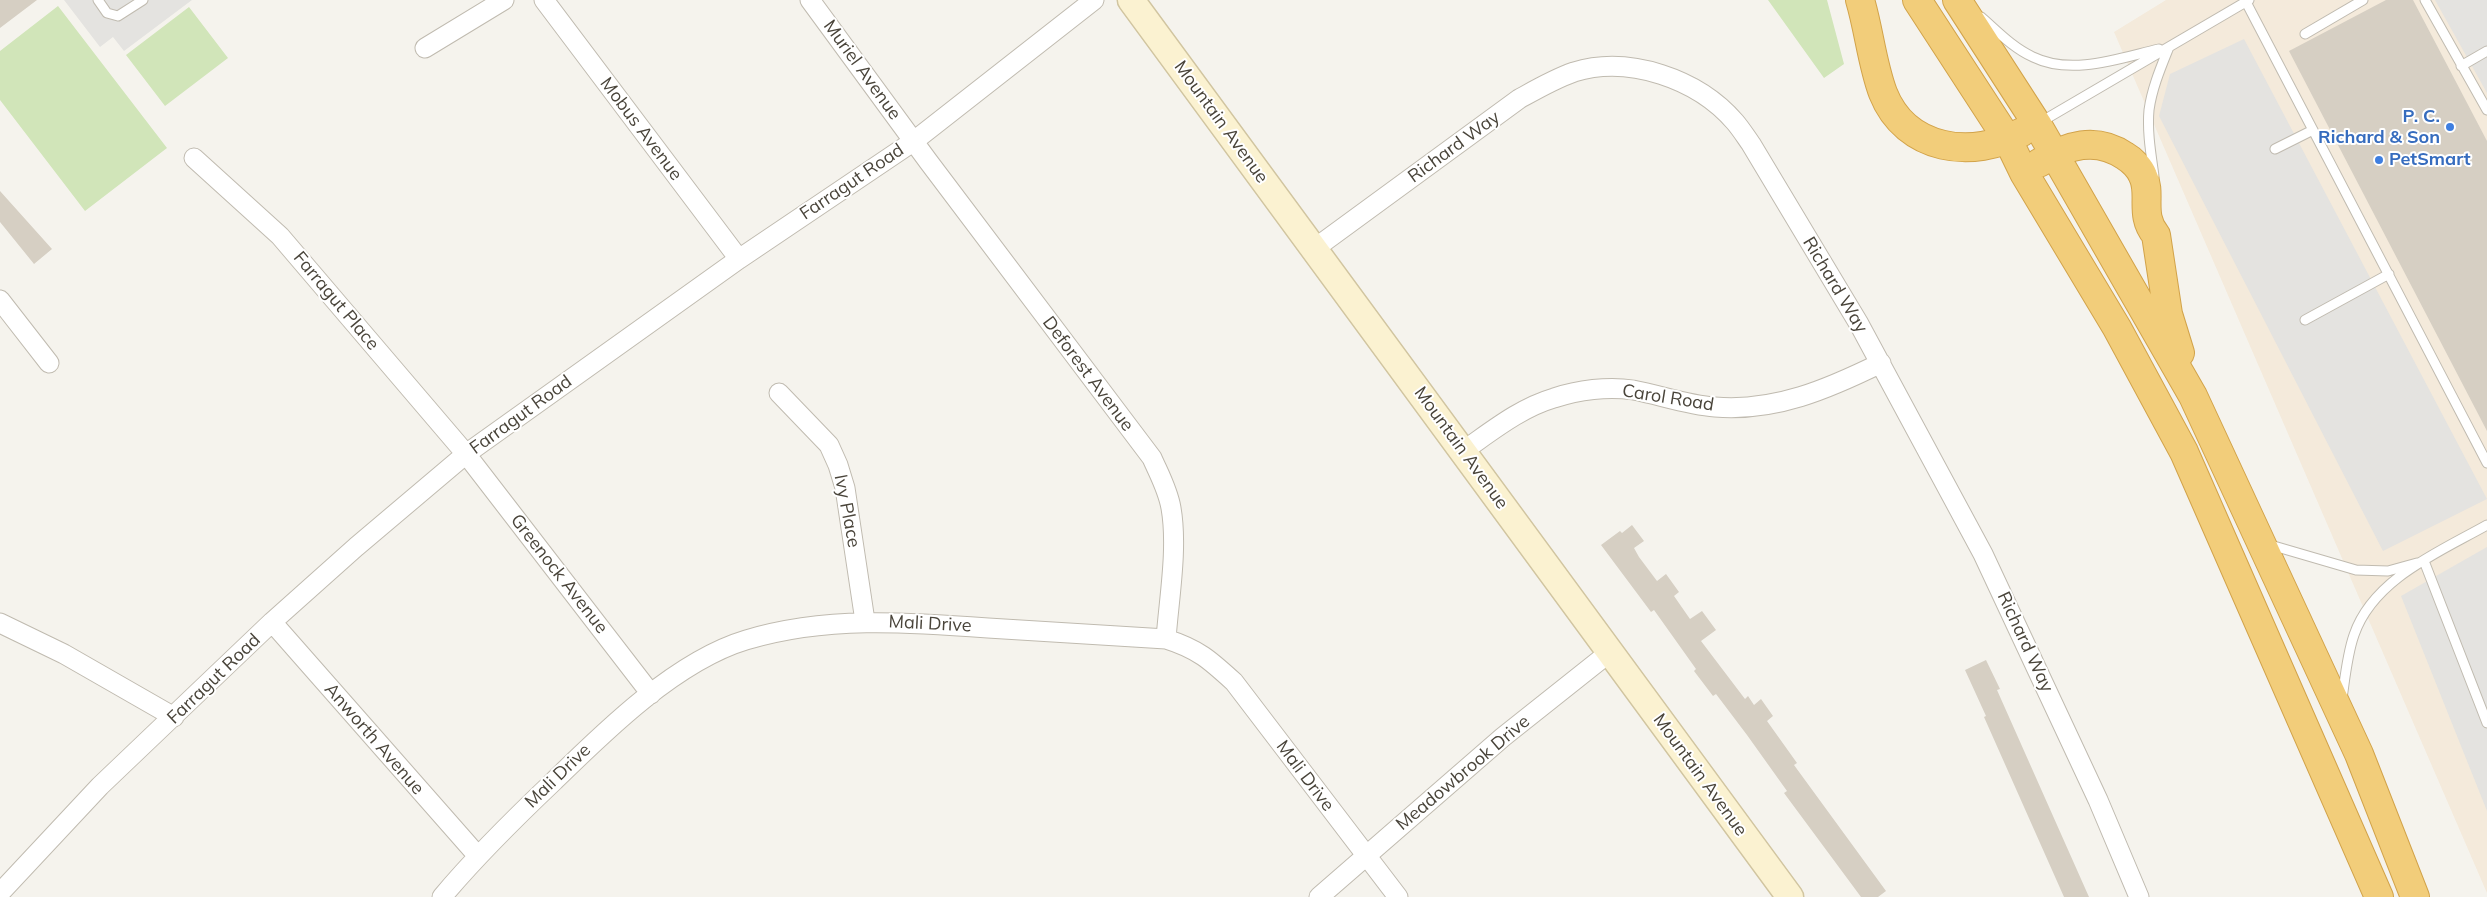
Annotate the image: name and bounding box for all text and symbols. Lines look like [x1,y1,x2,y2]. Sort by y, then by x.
street label: Muriel Avenue [819,16,905,124]
street label: Mountain Avenue [1169,57,1273,187]
street label: Mobus Avenue [595,73,687,185]
street label: Richard Way [1404,106,1504,188]
place label: P. C. Richard & Son [2318,106,2440,148]
marker: P. C. Richard & Son [2444,121,2456,133]
street label: Farragut Road [796,139,908,225]
place label: PetSmart [2389,149,2471,171]
marker: PetSmart [2373,154,2385,166]
street label: Richard Way [1798,233,1872,337]
street label: Farragut Place [289,247,383,355]
street label: Deforest Avenue [1038,312,1138,436]
street label: Farragut Road [466,371,576,459]
street label: Carol Road [1621,380,1715,416]
street label: Mountain Avenue [1409,383,1513,513]
street label: Ivy Place [829,473,865,549]
street label: Greenock Avenue [506,510,612,638]
street label: Richard Way [1992,588,2058,696]
street label: Mali Drive [888,611,972,637]
street label: Farragut Road [163,629,265,729]
street label: Anworth Avenue [320,679,428,799]
street label: Mountain Avenue [1648,710,1752,840]
street label: Meadowbrook Drive [1392,711,1534,835]
street label: Mali Drive [1271,736,1339,816]
street label: Mali Drive [521,739,595,813]

